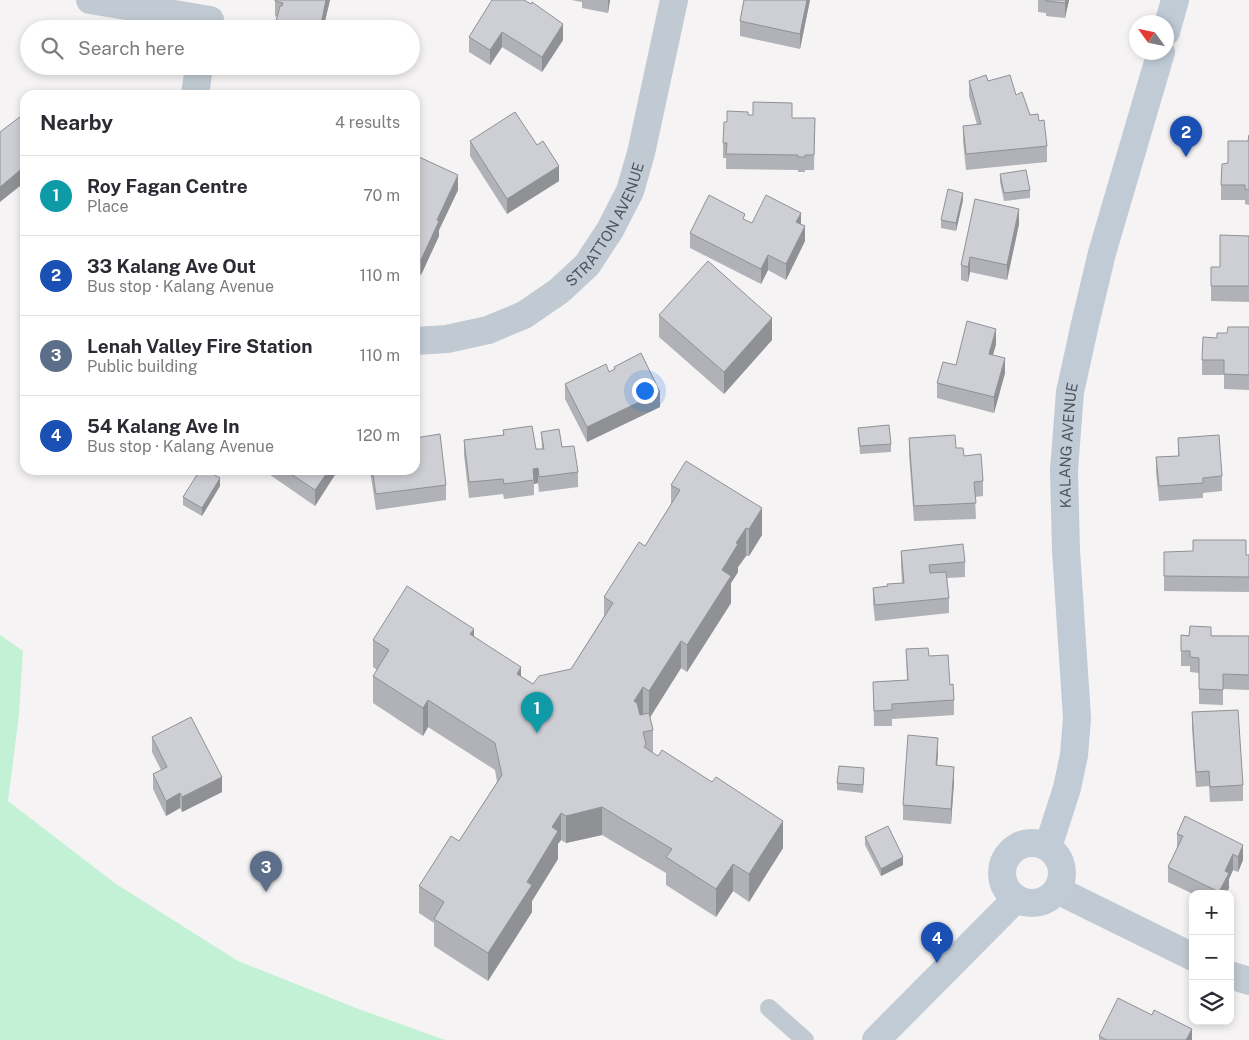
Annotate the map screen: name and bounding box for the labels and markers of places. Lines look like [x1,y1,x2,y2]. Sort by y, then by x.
pin: 2 [1170,116,1202,157]
pin: 1 [521,692,553,733]
pin: 3 [250,851,282,892]
pin: 4 [921,922,953,963]

